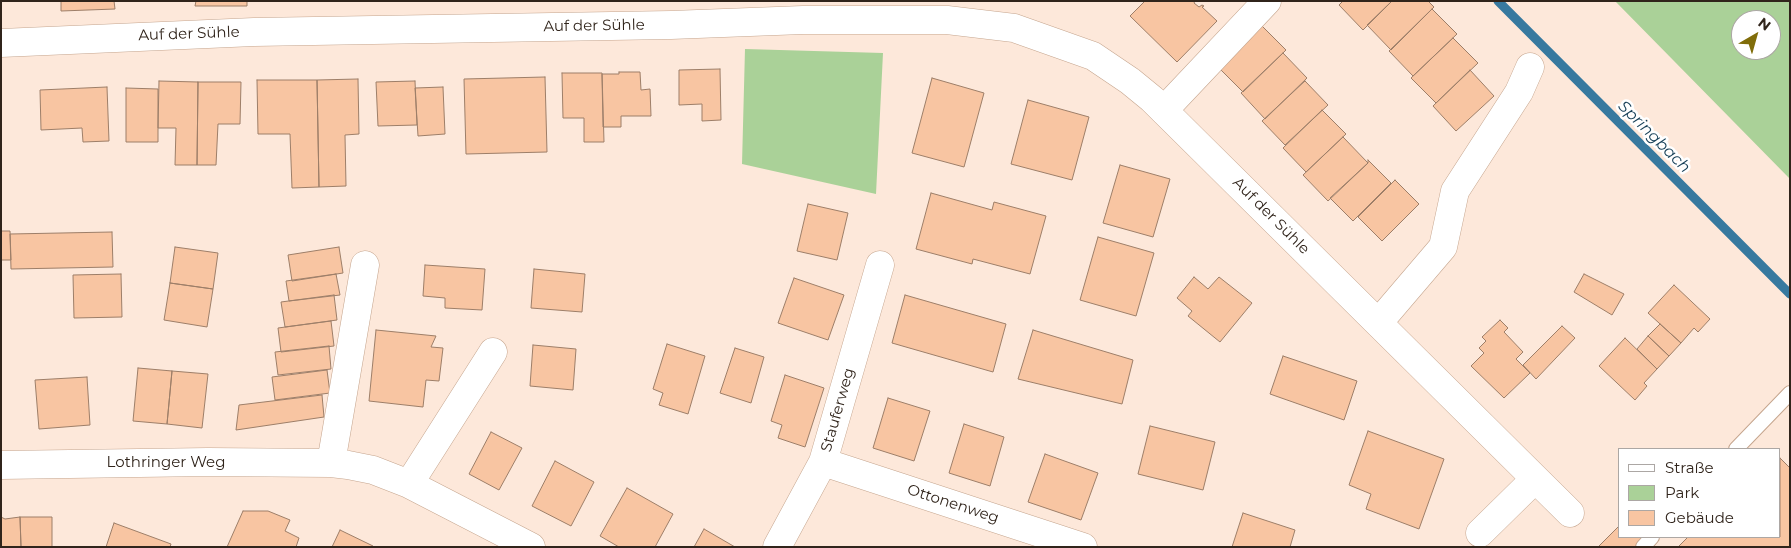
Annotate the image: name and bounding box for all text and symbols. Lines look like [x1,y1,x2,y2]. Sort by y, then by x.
north arrow [1731,10,1781,60]
text: N [1755,13,1775,35]
street label: Auf der Sühle [543,16,645,36]
street label: Auf der Sühle [138,23,240,45]
water label: Springbach [1614,97,1694,177]
street label: Auf der Sühle [1229,174,1313,258]
street label: Stauferweg [817,366,859,454]
legend [1618,448,1781,538]
street label: Lothringer Weg [107,454,225,472]
text: Straße [1665,458,1714,477]
street label: Ottonenweg [905,481,1001,527]
text: Park [1665,483,1699,502]
text: Gebäude [1665,508,1734,527]

